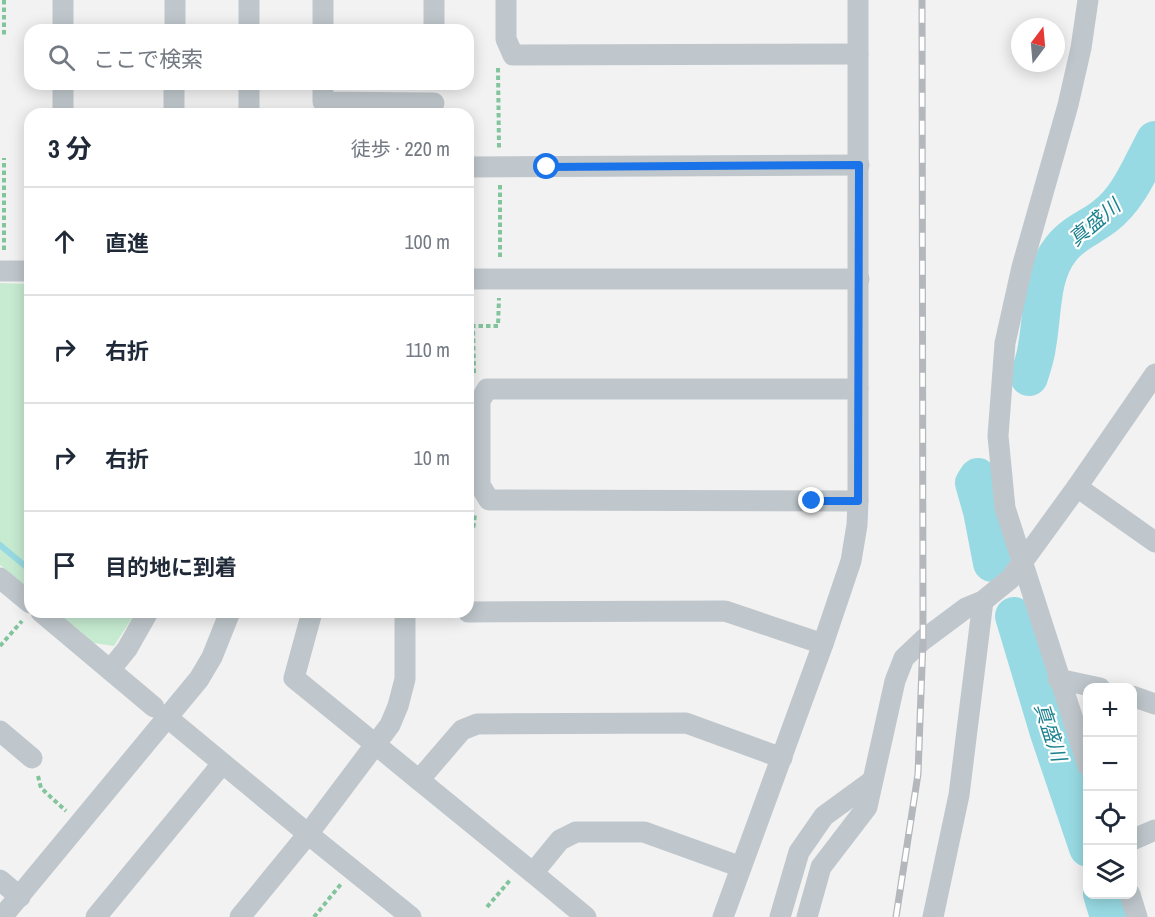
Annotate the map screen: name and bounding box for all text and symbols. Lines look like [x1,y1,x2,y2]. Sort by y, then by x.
north arrow [1011,18,1065,72]
search box [24,24,474,90]
icon: search [45,41,78,74]
text: ここで検索 [93,44,203,74]
text: 3 分 [48,131,92,166]
text: 徒歩 · 220 m [351,135,450,162]
route start [533,153,559,179]
water label: 真盛川 [1062,191,1127,252]
icon: ahead [48,225,81,258]
text: 直進 [105,228,149,258]
text: 100 m [404,228,450,255]
icon: right [48,333,81,366]
text: 右折 [105,336,149,366]
text: 110 m [406,336,450,363]
icon: right [48,441,81,474]
text: 右折 [105,444,149,474]
text: 10 m [414,444,450,471]
route end [798,487,824,513]
icon: arrive [48,549,81,582]
text: 目的地に到着 [105,552,237,582]
map controls [1083,683,1137,899]
button: + [1083,683,1137,737]
water label: 真盛川 [1029,699,1074,767]
button: − [1083,737,1137,791]
button: locate [1083,791,1137,845]
button: layers [1083,845,1137,899]

